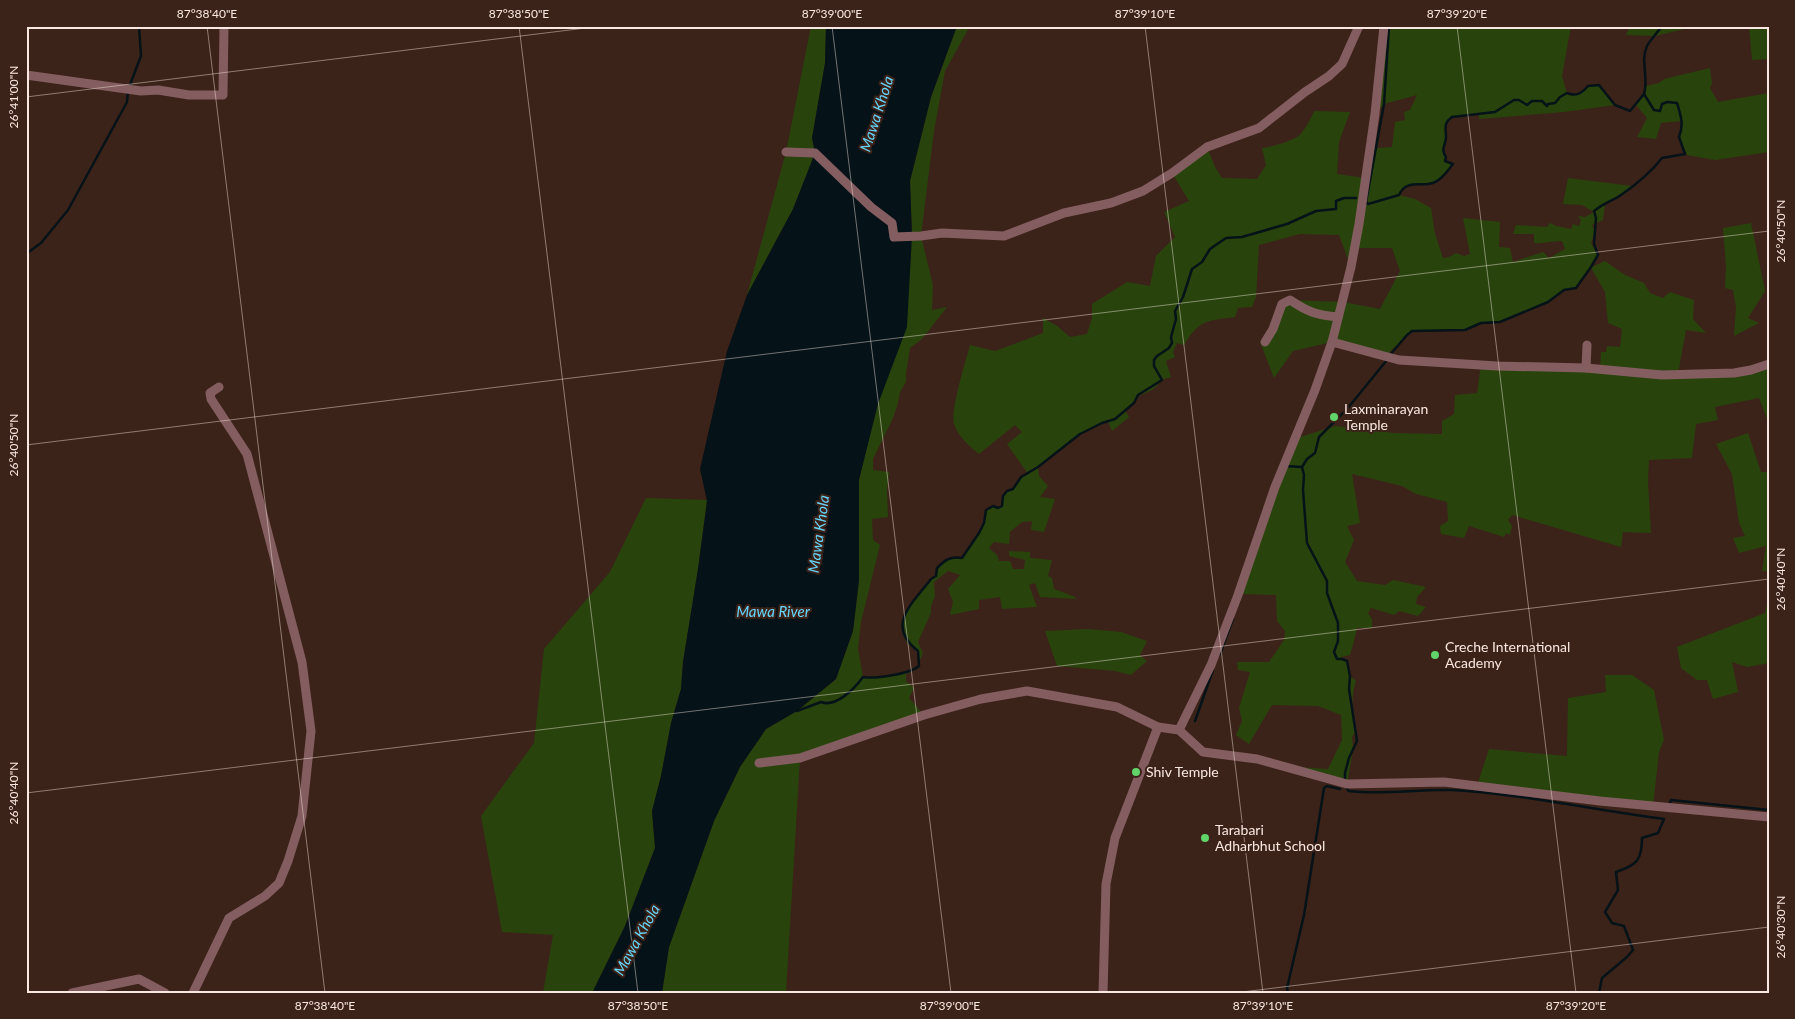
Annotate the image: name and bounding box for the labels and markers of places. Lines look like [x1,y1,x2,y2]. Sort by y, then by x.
place label: Laxminarayan Temple [1344,400,1428,433]
marker: Laxminarayan Temple [1328,411,1340,423]
place label: Creche International Academy [1445,638,1570,671]
marker: Creche International Academy [1429,649,1441,661]
place label: Shiv Temple [1146,763,1219,780]
marker: Shiv Temple [1130,766,1142,778]
place label: Tarabari Adharbhut School [1215,821,1325,854]
marker: Tarabari Adharbhut School [1199,832,1211,844]

